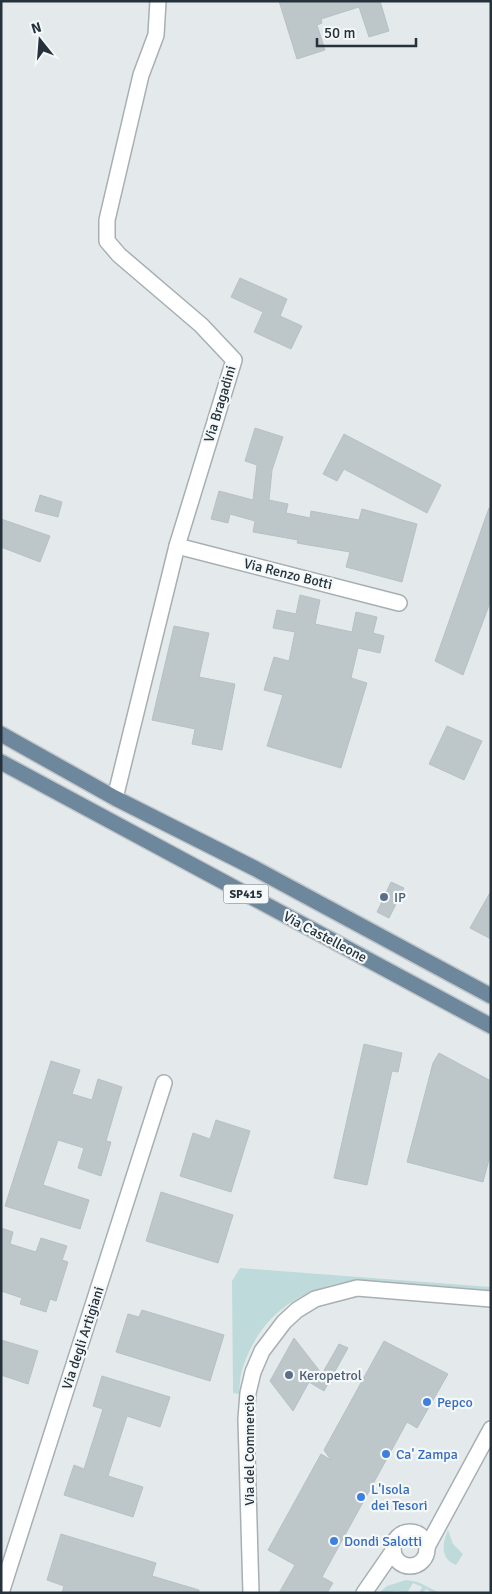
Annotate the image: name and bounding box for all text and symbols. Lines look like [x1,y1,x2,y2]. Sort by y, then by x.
north arrow [15,15,65,65]
scale bar [317,15,416,47]
text: N [29,18,43,38]
text: 50 m [324,24,355,42]
street label: Via Bragadini [200,364,240,444]
street label: Via Renzo Botti [242,555,334,593]
road number: SP415 [224,884,268,904]
place label: IP [394,889,406,906]
marker: IP [378,891,390,903]
street label: Via Castelleone [280,908,370,966]
street label: Via degli Artigiani [58,1284,108,1392]
place label: Keropetrol [299,1367,362,1384]
marker: Keropetrol [283,1369,295,1381]
street label: Via del Commercio [241,1394,258,1506]
place label: Pepco [437,1394,473,1411]
marker: Pepco [421,1396,433,1408]
place label: Ca' Zampa [396,1446,458,1463]
marker: Ca' Zampa [380,1448,392,1460]
place label: L'Isola dei Tesori [371,1481,428,1514]
marker: L'Isola dei Tesori [355,1491,367,1503]
place label: Dondi Salotti [344,1533,422,1550]
marker: Dondi Salotti [328,1535,340,1547]

